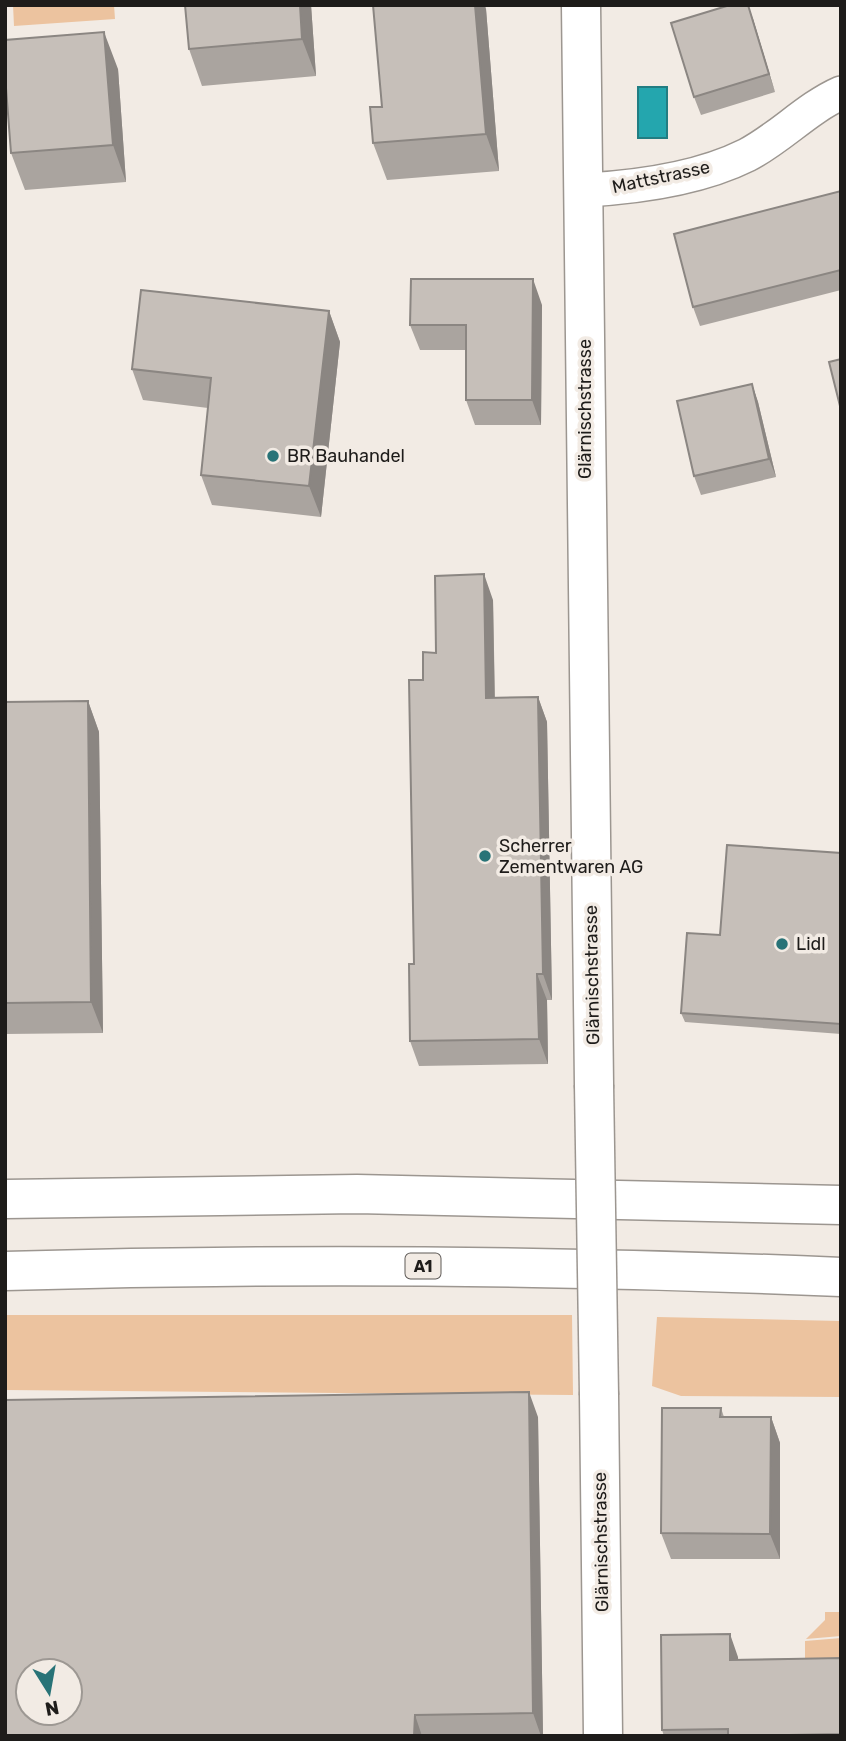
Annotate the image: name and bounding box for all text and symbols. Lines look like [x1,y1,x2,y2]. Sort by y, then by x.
street label: Mattstrasse [610,156,712,198]
street label: Glärnischstrasse [574,339,596,479]
place label: BR Bauhandel [287,445,405,467]
marker: BR Bauhandel [265,448,281,464]
place label: Scherrer Zementwaren AG [499,835,643,878]
marker: Scherrer Zementwaren AG [477,848,493,864]
street label: Glärnischstrasse [580,905,604,1045]
place label: Lidl [796,933,826,955]
marker: Lidl [774,936,790,952]
road number: A1 [406,1254,440,1278]
street label: Glärnischstrasse [589,1472,613,1612]
north arrow [14,1657,84,1727]
text: N [43,1696,61,1721]

